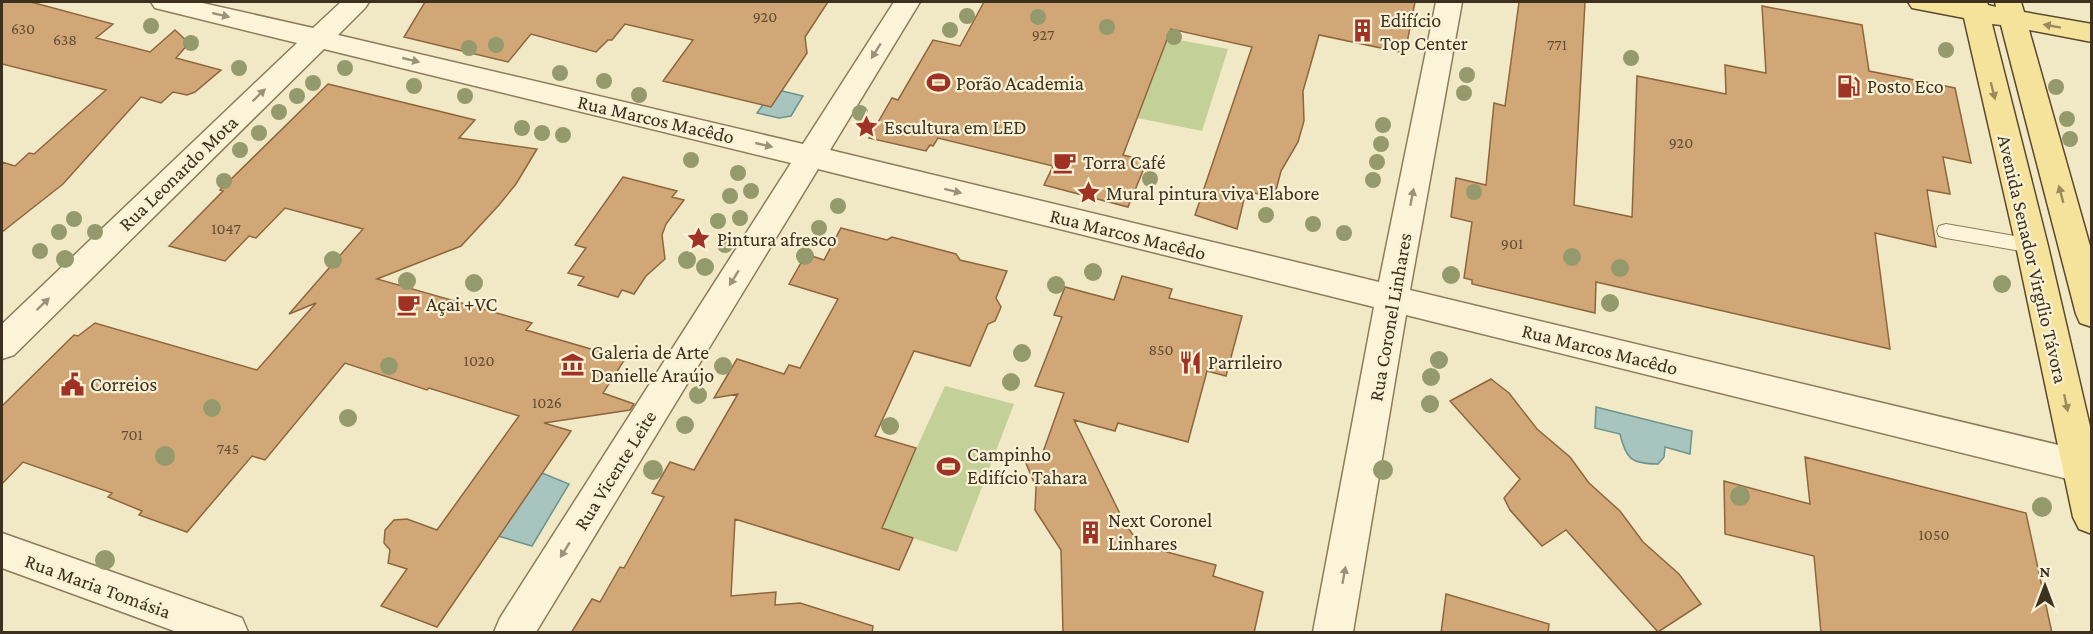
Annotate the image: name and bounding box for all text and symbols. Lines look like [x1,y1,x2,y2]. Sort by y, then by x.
house number: 920 [753,8,777,25]
place label: Edifício Top Center [1380,9,1468,55]
one-way arrow [212,11,231,20]
building icon: Edifício Top Center [1349,18,1375,44]
house number: 630 [11,20,35,37]
one-way arrow [2042,21,2061,30]
house number: 927 [1032,26,1055,43]
house number: 638 [53,31,77,48]
house number: 771 [1547,36,1567,53]
one-way arrow [871,43,882,59]
one-way arrow [401,56,420,66]
sports icon: Porão Academia [925,70,951,96]
place label: Porão Academia [956,72,1084,94]
fuel station icon: Posto Eco [1836,73,1862,99]
place label: Posto Eco [1867,75,1944,97]
one-way arrow [1989,81,1999,100]
one-way arrow [251,88,266,102]
street label: Rua Marcos Macêdo [576,90,737,148]
street label: Rua Leonardo Mota [114,111,242,235]
place icon: Escultura em LED [853,114,879,140]
place label: Escultura em LED [884,116,1027,138]
street label: Avenida Senador Virgílio Távora [1993,133,2072,386]
house number: 920 [1669,134,1693,151]
one-way arrow [754,141,773,151]
cafe icon: Torra Café [1052,149,1078,175]
place label: Torra Café [1083,151,1166,173]
place icon: Mural pintura viva Elabore [1075,180,1101,206]
place label: Mural pintura viva Elabore [1106,182,1319,205]
one-way arrow [2056,185,2065,203]
one-way arrow [944,187,962,197]
one-way arrow [1408,187,1417,206]
street label: Rua Marcos Macêdo [1048,204,1208,264]
house number: 1047 [211,220,241,237]
place icon: Pintura afresco [686,226,712,252]
place label: Pintura afresco [717,228,837,250]
street label: Rua Coronel Linhares [1364,231,1416,403]
house number: 901 [1501,235,1523,252]
one-way arrow [729,270,740,286]
cafe icon: Açai +VC [395,291,421,317]
place label: Açai +VC [426,293,498,316]
one-way arrow [36,297,51,311]
street label: Rua Marcos Macêdo [1520,319,1680,379]
place label: Galeria de Arte Danielle Araújo [591,341,714,387]
house number: 850 [1149,341,1173,358]
restaurant icon: Parrileiro [1177,349,1203,375]
museum icon: Galeria de Arte Danielle Araújo [560,351,586,377]
place label: Parrileiro [1208,351,1282,373]
house number: 1020 [464,352,494,369]
public building icon: Correios [59,371,85,397]
place label: Correios [90,373,157,395]
house number: 1026 [532,394,562,411]
one-way arrow [2062,394,2071,413]
street label: Rua Vicente Leite [569,406,661,534]
house number: 701 [121,426,143,443]
house number: 745 [217,440,239,457]
place label: Campinho Edifício Tahara [967,443,1087,488]
sports icon: Campinho Edifício Tahara [936,453,962,479]
place label: Next Coronel Linhares [1108,509,1212,554]
building icon: Next Coronel Linhares [1077,519,1103,545]
house number: 1050 [1919,526,1949,543]
one-way arrow [559,542,570,558]
street label: Rua Maria Tomásia [22,549,174,623]
north arrow [2015,556,2075,616]
text: N [2040,563,2051,580]
one-way arrow [1339,565,1348,584]

